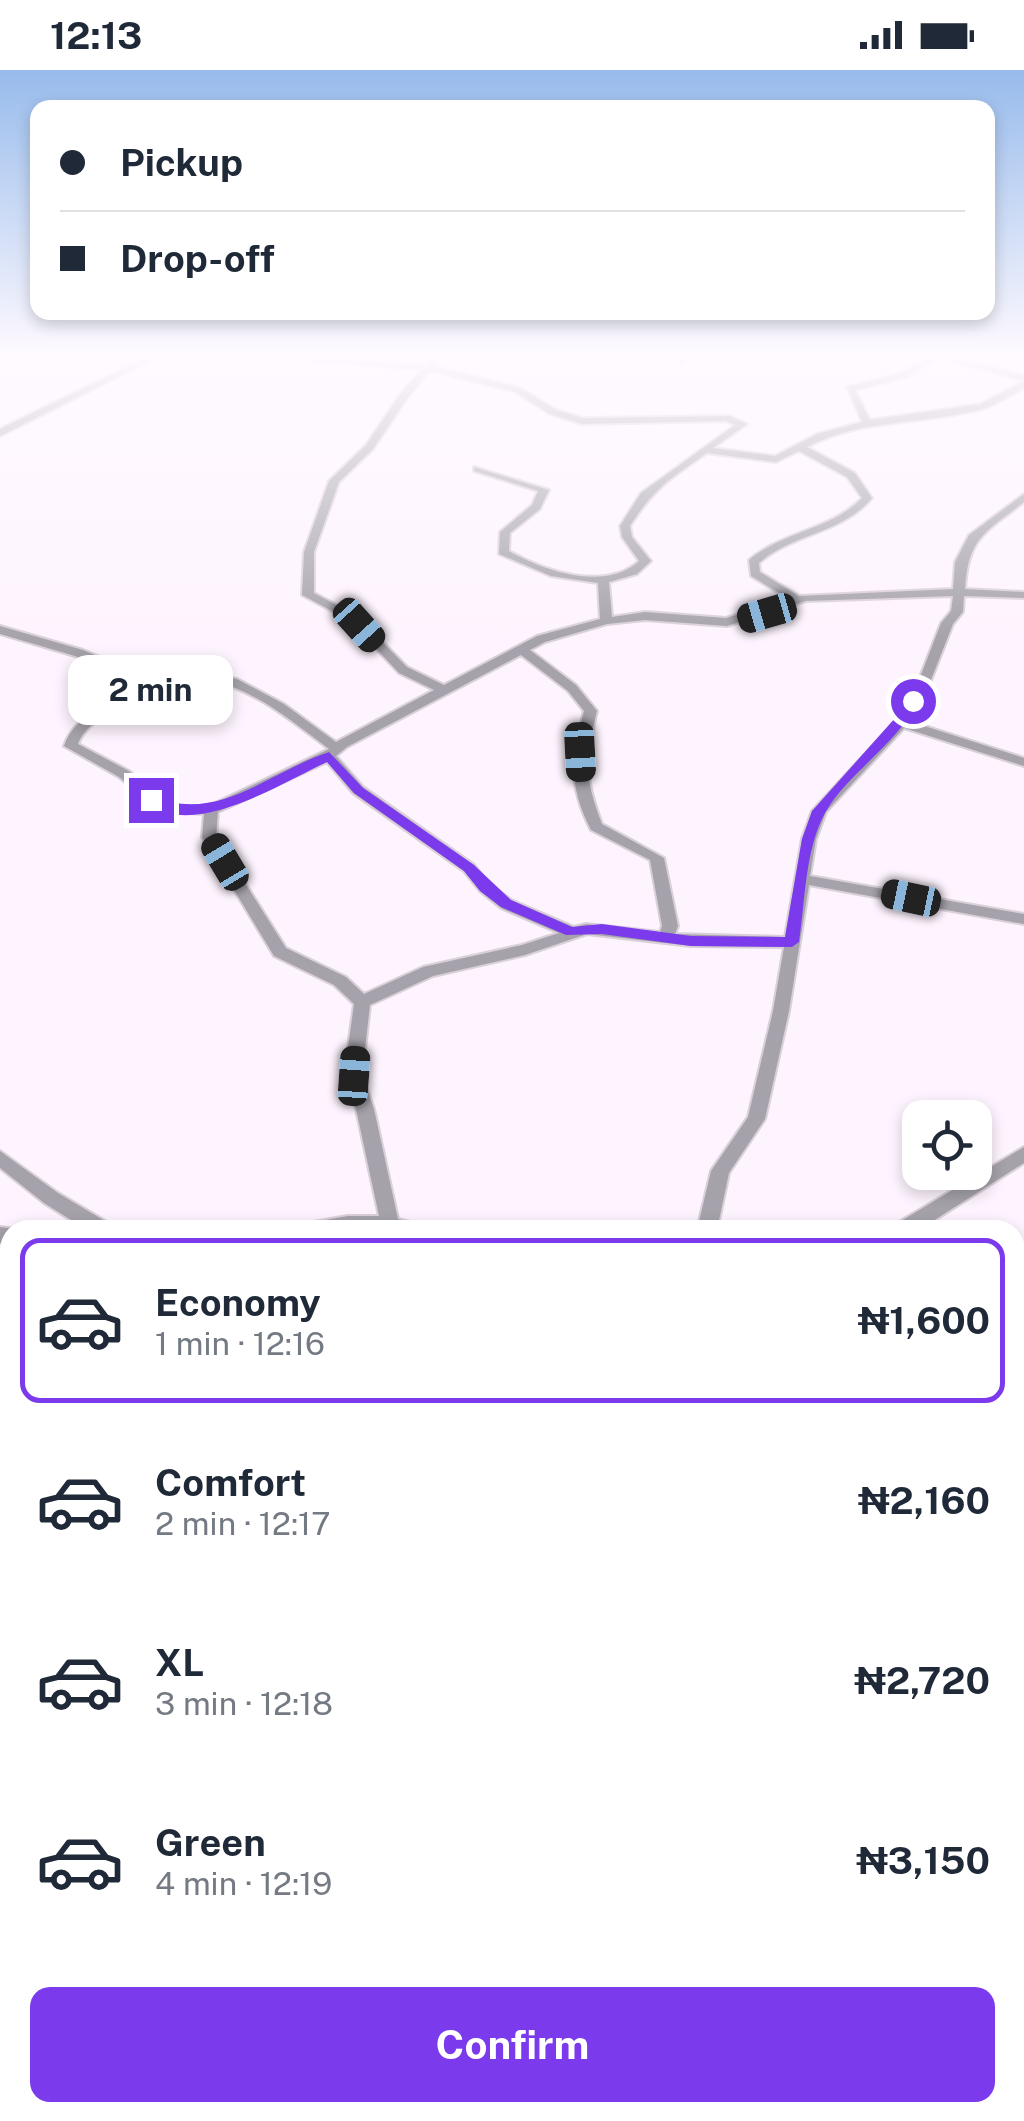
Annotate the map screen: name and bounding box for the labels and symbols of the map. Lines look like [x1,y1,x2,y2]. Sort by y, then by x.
car [734,590,800,636]
car [328,593,390,657]
callout: 2 min [68,655,234,725]
route start [891,679,936,724]
car [563,721,597,783]
route end [129,778,174,823]
car [197,829,253,895]
car [879,877,943,919]
car [337,1045,371,1107]

